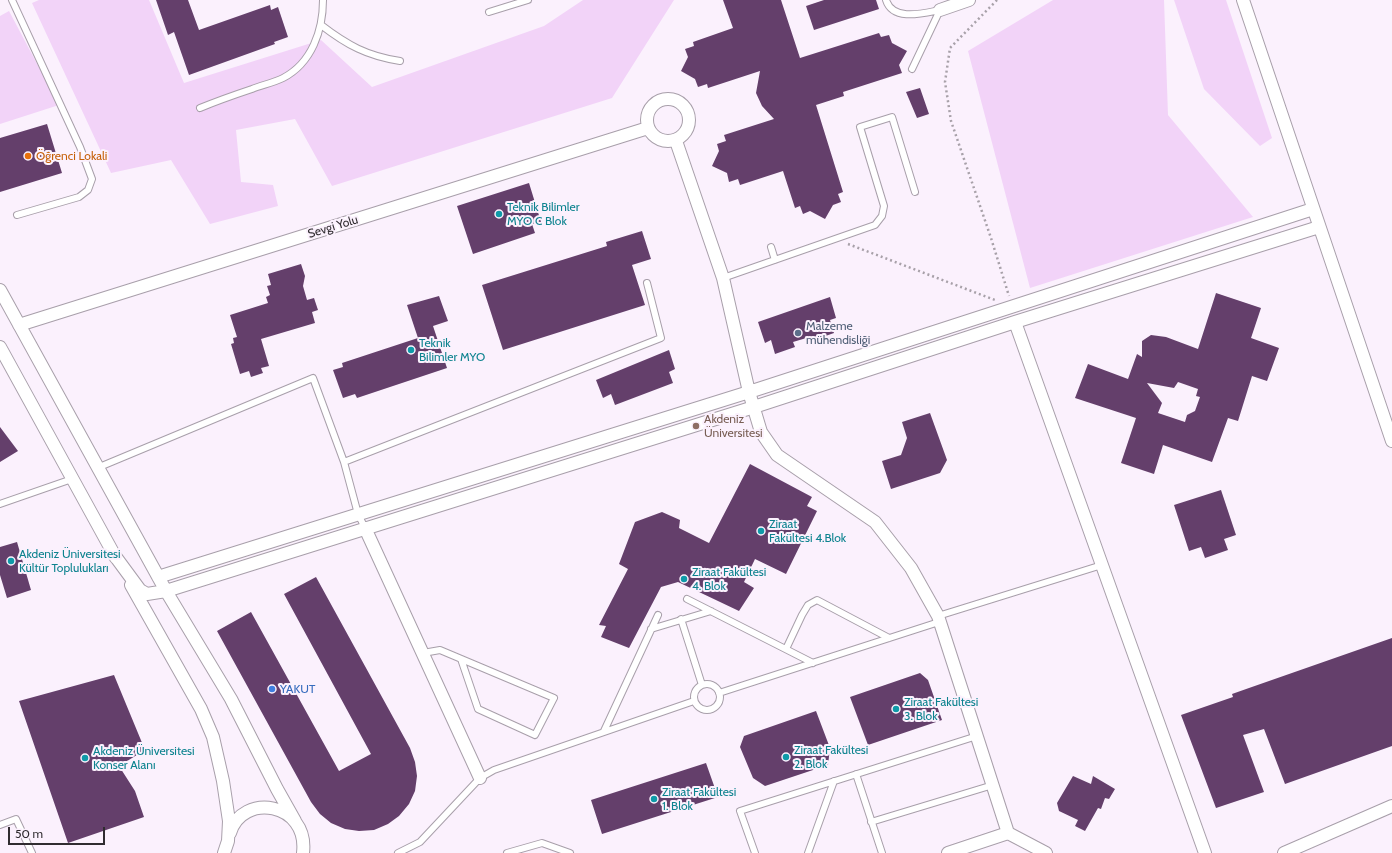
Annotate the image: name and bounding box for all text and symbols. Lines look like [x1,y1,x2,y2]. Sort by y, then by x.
place label: Öğrenci Lokali [36,149,107,163]
marker: Öğrenci Lokali [23,151,33,161]
place label: Teknik Bilimler MYO C Blok [507,200,580,228]
marker: Teknik Bilimler MYO C Blok [494,209,504,219]
street label: Sevgi Yolu [306,213,360,241]
place label: Malzeme mühendisliği [806,319,870,347]
marker: Malzeme mühendisliği [793,328,803,338]
place label: Teknik Bilimler MYO [419,336,485,364]
marker: Teknik Bilimler MYO [406,345,416,355]
place label: Akdeniz Üniversitesi [704,412,763,440]
marker: Akdeniz Üniversitesi [691,421,701,431]
place label: Ziraat Fakültesi 4.Blok [769,517,846,545]
marker: Ziraat Fakültesi 4.Blok [756,526,766,536]
place label: Akdeniz Üniversitesi Kültür Toplulukları [19,547,121,575]
marker: Akdeniz Üniversitesi Kültür Toplulukları [6,556,16,566]
place label: Ziraat Fakültesi 4. Blok [692,565,766,593]
marker: Ziraat Fakültesi 4. Blok [679,574,689,584]
place label: YAKUT [280,682,315,696]
marker: YAKUT [267,684,277,694]
place label: Ziraat Fakültesi 3. Blok [904,695,978,723]
marker: Ziraat Fakültesi 3. Blok [891,704,901,714]
place label: Ziraat Fakültesi 2. Blok [794,743,868,771]
place label: Akdeniz Üniversitesi Konser Alanı [93,744,195,772]
marker: Ziraat Fakültesi 2. Blok [781,752,791,762]
marker: Akdeniz Üniversitesi Konser Alanı [80,753,90,763]
place label: Ziraat Fakültesi 1. Blok [662,785,736,813]
marker: Ziraat Fakültesi 1. Blok [649,794,659,804]
scale bar [10,819,107,845]
text: 50 m [15,826,43,841]

